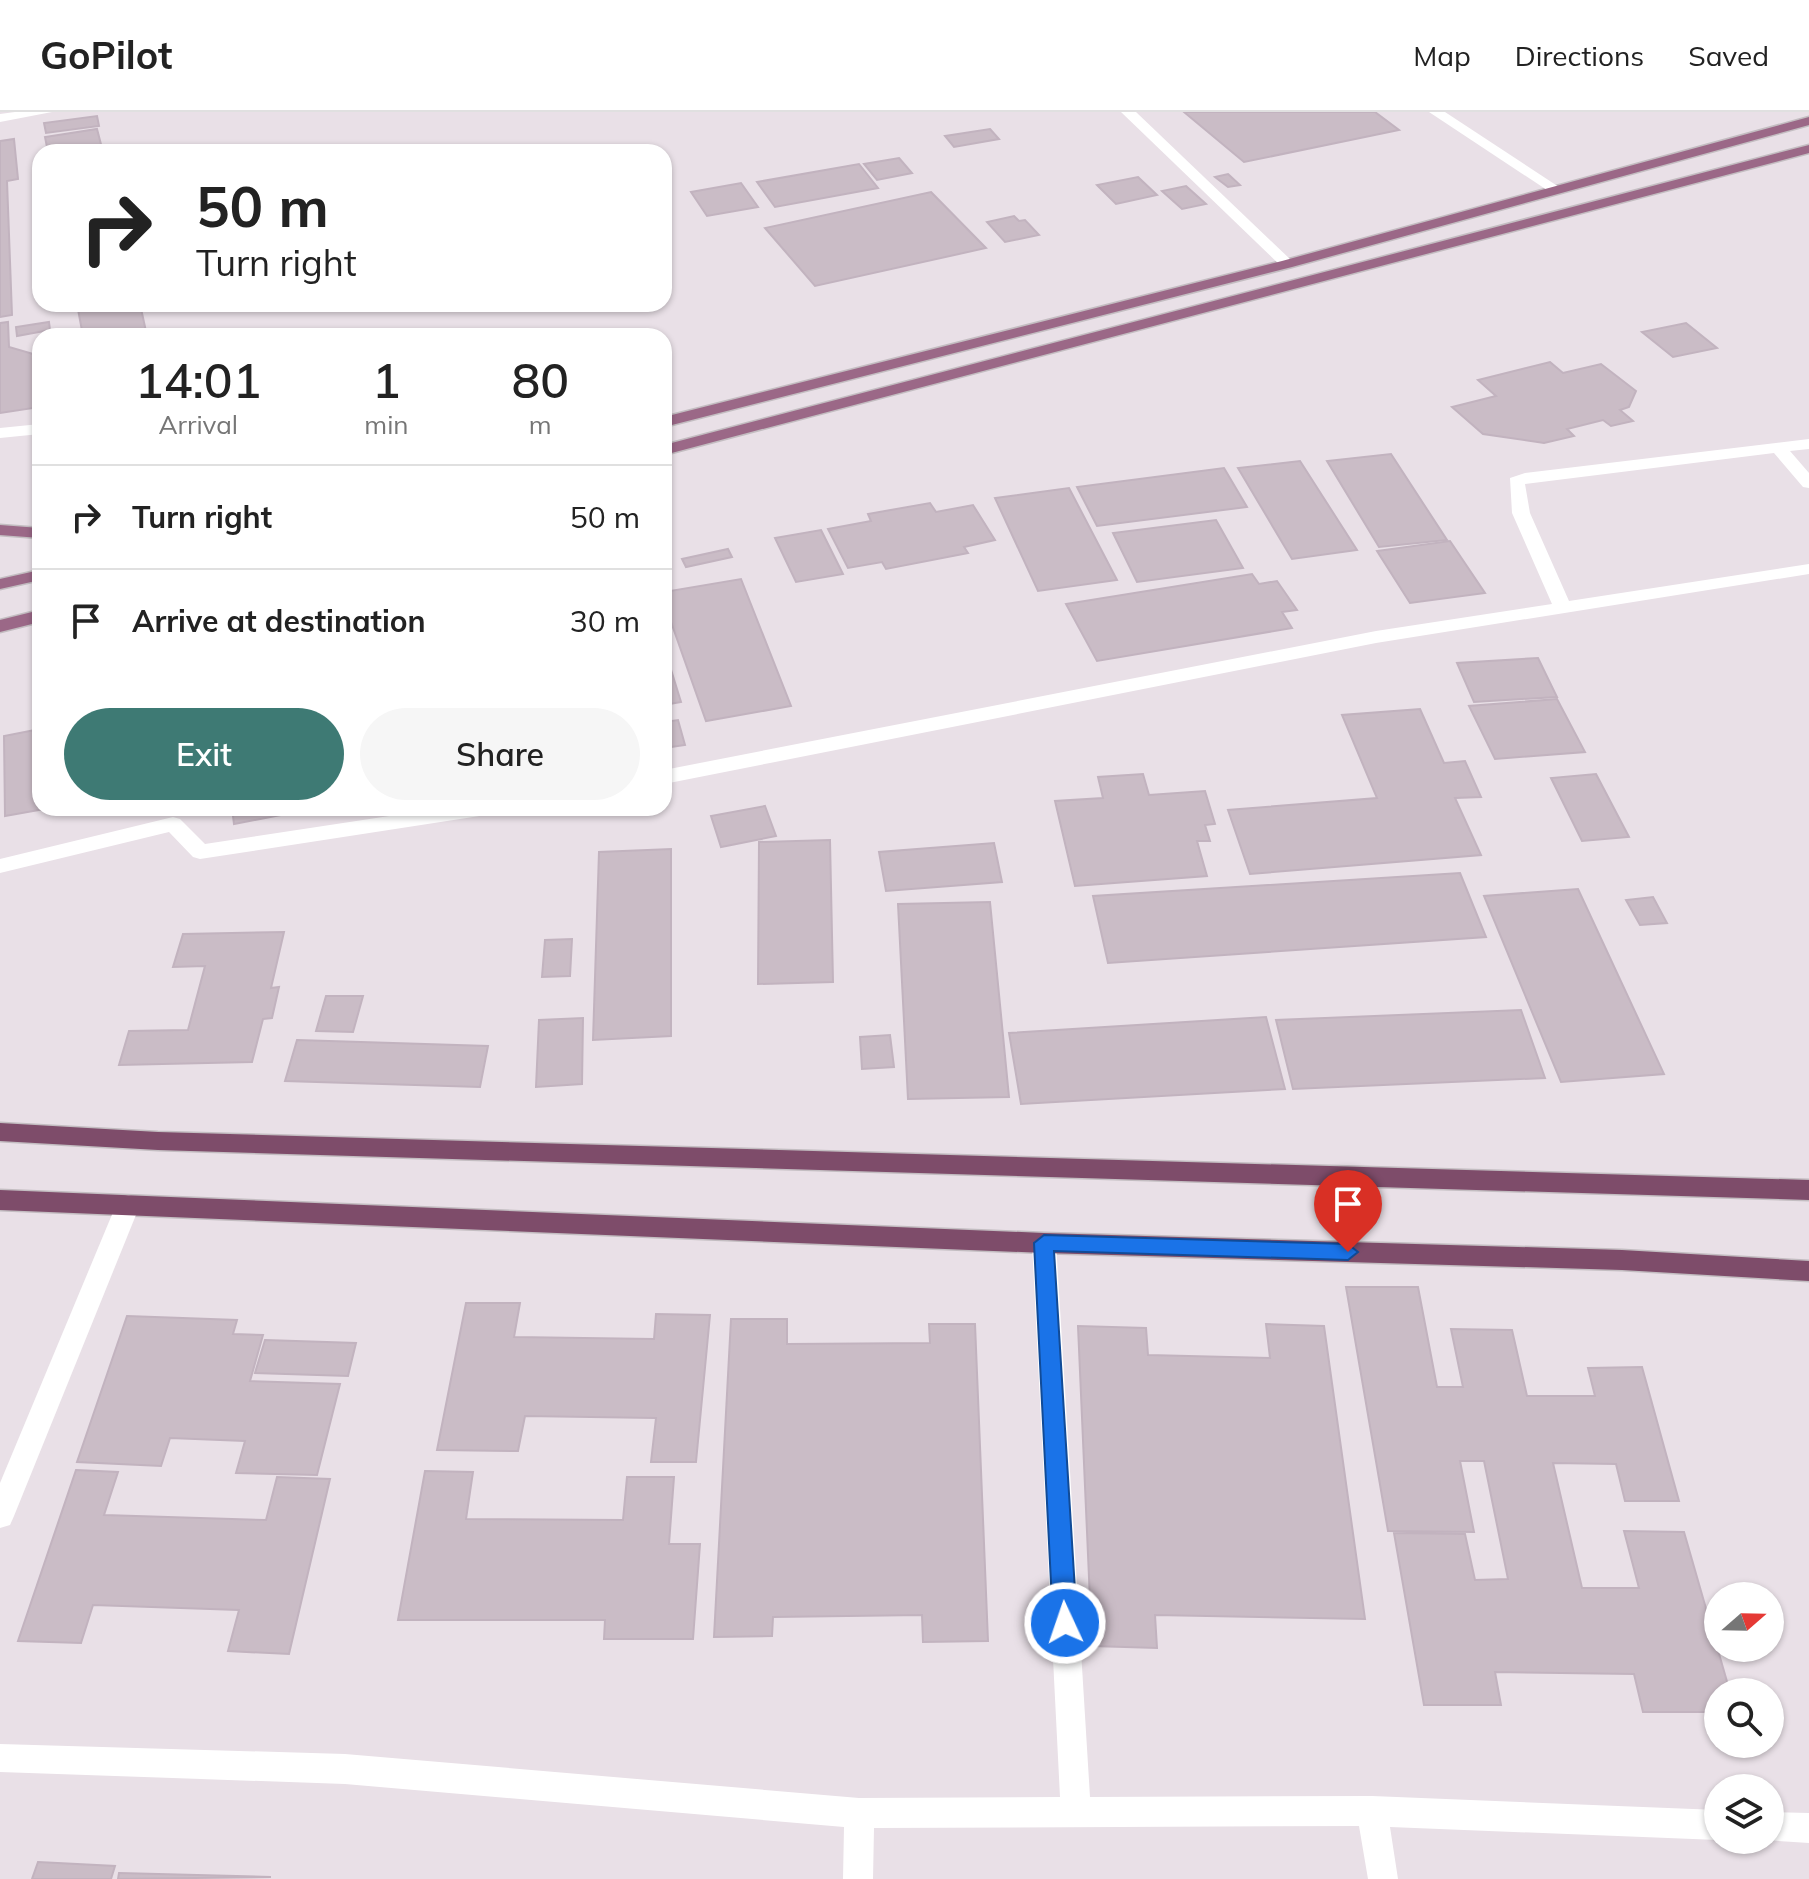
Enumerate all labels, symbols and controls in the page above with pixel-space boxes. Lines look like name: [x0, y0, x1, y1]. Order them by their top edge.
text: GoPilot: [40, 31, 172, 79]
text: Map: [1413, 38, 1471, 73]
text: Directions: [1515, 38, 1644, 73]
text: Saved: [1688, 38, 1769, 73]
text: 50 m: [196, 171, 329, 241]
icon: right: [64, 176, 168, 280]
text: Turn right: [196, 240, 357, 285]
text: 14:01: [135, 350, 261, 410]
text: 1: [372, 350, 401, 410]
text: 80: [511, 350, 569, 410]
text: Arrival: [158, 408, 238, 441]
text: min: [364, 408, 409, 441]
text: m: [529, 408, 552, 441]
icon: right: [64, 495, 108, 539]
text: Turn right: [132, 498, 272, 536]
text: 50 m: [570, 498, 640, 536]
icon: arrive: [64, 599, 108, 643]
text: Arrive at destination: [132, 602, 426, 640]
text: 30 m: [570, 602, 640, 640]
button: Exit: [64, 708, 344, 800]
button: Share: [360, 708, 640, 800]
pin: [1314, 1170, 1382, 1252]
icon: arrive: [1326, 1182, 1370, 1226]
position arrow: [1023, 1581, 1107, 1665]
north arrow: [1704, 1582, 1784, 1662]
map controls: [1704, 1582, 1784, 1854]
button: search: [1704, 1678, 1784, 1758]
button: layers: [1704, 1774, 1784, 1854]

